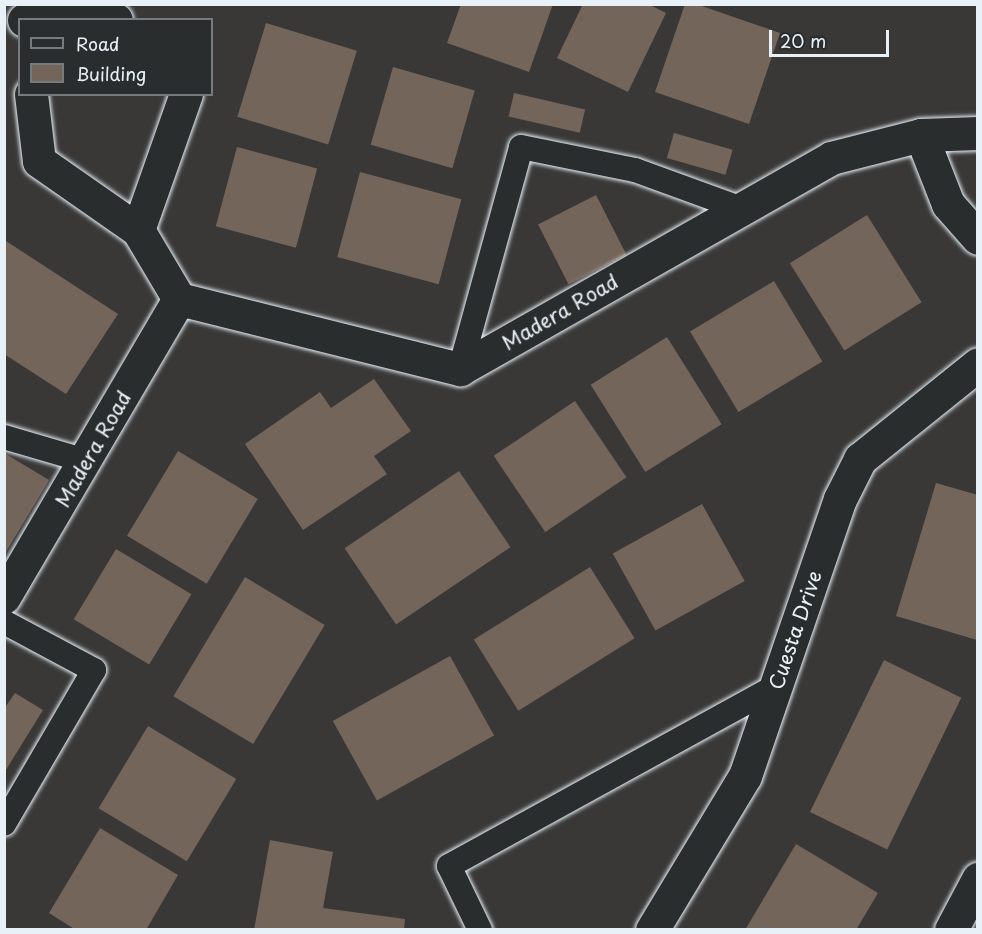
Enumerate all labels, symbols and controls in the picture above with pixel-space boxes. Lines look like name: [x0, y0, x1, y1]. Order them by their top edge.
legend: [18, 18, 213, 96]
scale bar: [772, 18, 892, 56]
text: 20 m: [780, 27, 826, 54]
text: Road: [76, 30, 120, 57]
text: Building: [76, 60, 146, 87]
street label: Madera Road: [498, 269, 622, 355]
street label: Madera Road: [50, 387, 136, 511]
street label: Cuesta Drive: [763, 567, 827, 693]

